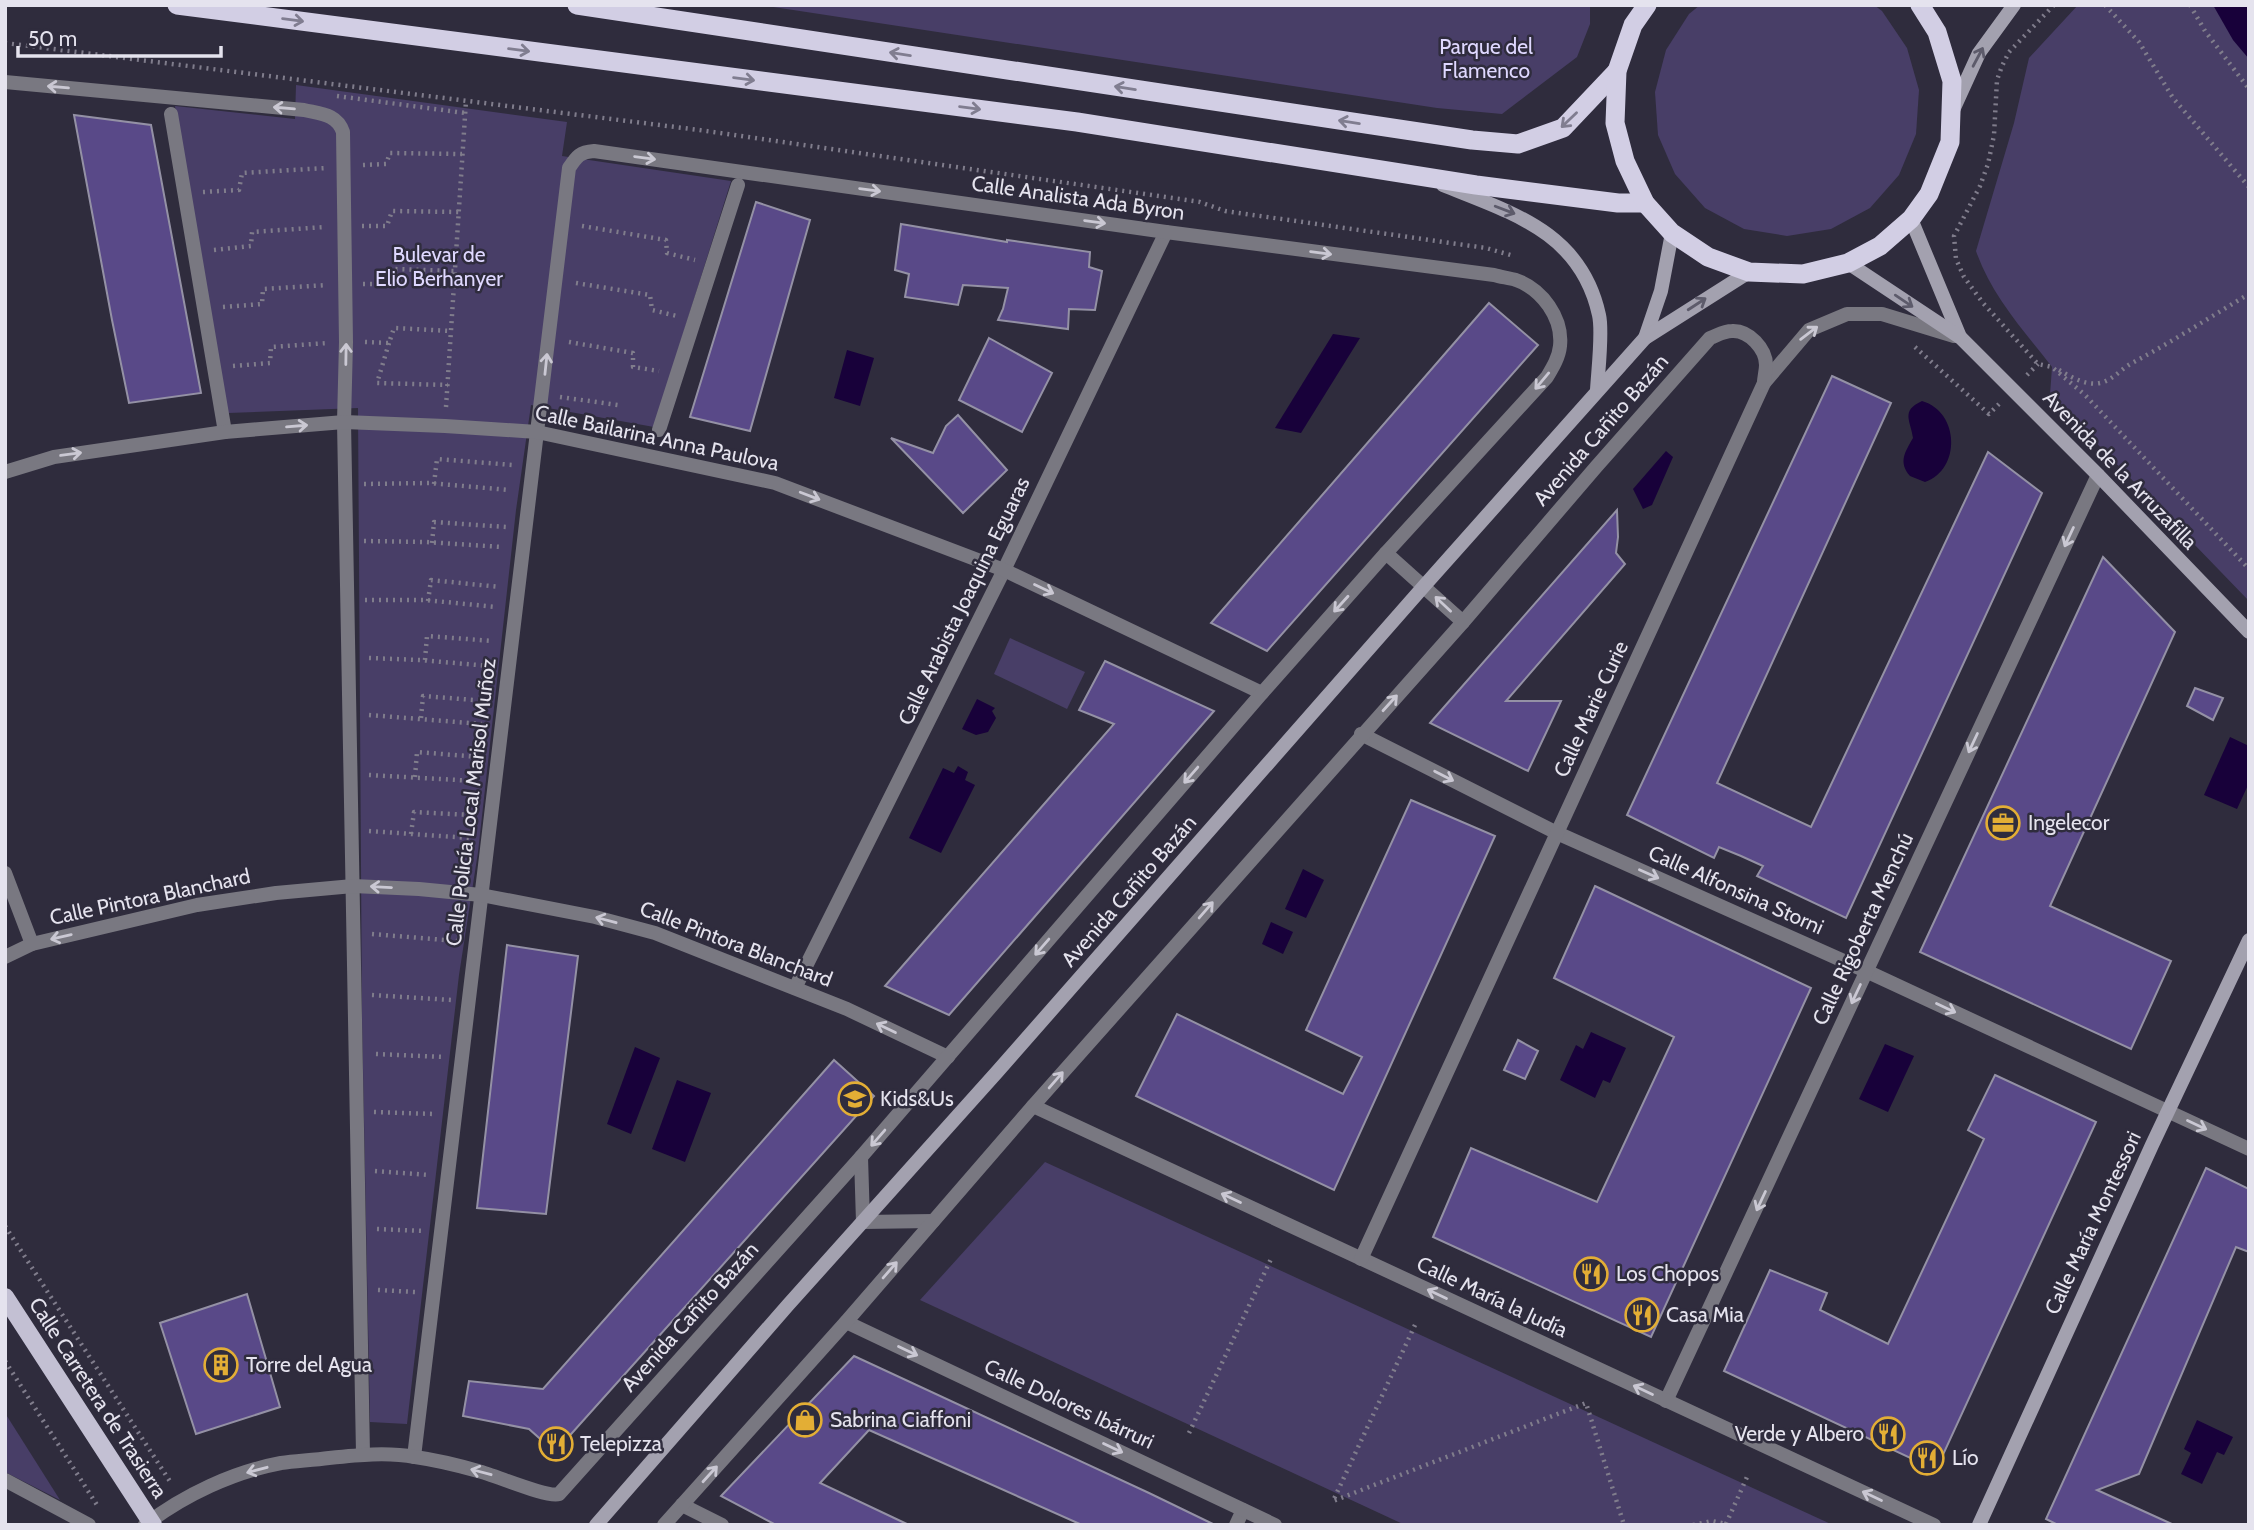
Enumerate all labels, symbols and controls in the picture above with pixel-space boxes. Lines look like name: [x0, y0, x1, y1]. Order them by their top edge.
scale bar: [18, 14, 220, 58]
one-way arrow: [281, 14, 304, 27]
text: 50 m: [28, 26, 77, 51]
park label: Parque del Flamenco: [1439, 34, 1533, 83]
one-way arrow: [507, 43, 530, 56]
one-way arrow: [889, 47, 911, 60]
one-way arrow: [1971, 48, 1985, 68]
one-way arrow: [732, 73, 755, 86]
one-way arrow: [47, 80, 70, 93]
one-way arrow: [1114, 81, 1136, 94]
one-way arrow: [274, 101, 296, 114]
one-way arrow: [958, 102, 981, 115]
one-way arrow: [1561, 112, 1578, 129]
one-way arrow: [1339, 115, 1361, 128]
one-way arrow: [633, 152, 656, 165]
street label: Calle Analista Ada Byron: [970, 170, 1186, 225]
one-way arrow: [858, 183, 881, 196]
one-way arrow: [1494, 204, 1515, 217]
one-way arrow: [1083, 215, 1106, 228]
park label: Bulevar de Elio Berhanyer: [375, 242, 503, 291]
one-way arrow: [1309, 246, 1332, 259]
one-way arrow: [1894, 294, 1913, 308]
one-way arrow: [1687, 297, 1706, 311]
one-way arrow: [1800, 326, 1819, 341]
one-way arrow: [339, 343, 352, 366]
street label: Avenida Cañito Bazán: [1528, 349, 1673, 511]
one-way arrow: [539, 353, 552, 376]
one-way arrow: [1535, 372, 1551, 390]
street label: Avenida de la Arruzafilla: [2038, 385, 2203, 554]
street label: Calle Bailarina Anna Paulova: [533, 399, 781, 476]
one-way arrow: [285, 419, 307, 432]
one-way arrow: [59, 447, 82, 460]
street label: Calle Arabista Joaquina Eguaras: [892, 472, 1035, 729]
one-way arrow: [798, 491, 820, 503]
one-way arrow: [2062, 526, 2075, 547]
one-way arrow: [1033, 583, 1054, 596]
one-way arrow: [1333, 595, 1349, 613]
one-way arrow: [1435, 595, 1452, 612]
street label: Calle Marie Curie: [1548, 637, 1633, 781]
street label: Calle Policía Local Marisol Muñoz: [440, 657, 501, 947]
one-way arrow: [1382, 694, 1398, 712]
one-way arrow: [1966, 732, 1979, 753]
one-way arrow: [1183, 766, 1199, 784]
one-way arrow: [1433, 769, 1454, 783]
office icon: Ingelecor: [1984, 804, 2022, 842]
street label: Avenida Cañito Bazán: [1056, 810, 1201, 972]
place label: Ingelecor: [2028, 810, 2110, 835]
street label: Calle Rigoberta Menchú: [1807, 829, 1918, 1029]
street label: Calle Alfonsina Storni: [1645, 840, 1828, 939]
street label: Calle Pintora Blanchard: [47, 863, 252, 930]
one-way arrow: [1638, 868, 1660, 881]
one-way arrow: [370, 880, 393, 893]
street label: Calle Pintora Blanchard: [636, 895, 836, 992]
one-way arrow: [1198, 902, 1215, 919]
one-way arrow: [595, 913, 618, 926]
one-way arrow: [50, 931, 73, 944]
one-way arrow: [1034, 938, 1050, 956]
one-way arrow: [1849, 983, 1862, 1004]
one-way arrow: [1935, 1002, 1956, 1016]
one-way arrow: [876, 1021, 897, 1035]
one-way arrow: [1048, 1072, 1064, 1090]
school or university icon: Kids&Us: [836, 1080, 874, 1118]
place label: Kids&Us: [880, 1086, 954, 1111]
one-way arrow: [2185, 1119, 2207, 1132]
street label: Calle María Montessori: [2039, 1127, 2146, 1318]
one-way arrow: [870, 1129, 886, 1147]
one-way arrow: [1754, 1190, 1767, 1211]
one-way arrow: [1221, 1191, 1242, 1205]
street label: Avenida Cañito Bazán: [616, 1237, 763, 1397]
street label: Calle María la Judía: [1413, 1251, 1571, 1342]
restaurant icon: Los Chopos: [1572, 1255, 1610, 1293]
place label: Los Chopos: [1616, 1261, 1719, 1286]
one-way arrow: [882, 1262, 898, 1280]
one-way arrow: [1427, 1287, 1448, 1301]
street label: Calle Carretera de Trasierra: [24, 1293, 173, 1503]
restaurant icon: Casa Mia: [1623, 1296, 1661, 1334]
place label: Casa Mia: [1666, 1302, 1744, 1327]
one-way arrow: [897, 1345, 918, 1358]
building icon: Torre del Agua: [202, 1346, 240, 1384]
place label: Torre del Agua: [246, 1352, 372, 1377]
street label: Calle Dolores Ibárruri: [980, 1353, 1158, 1454]
one-way arrow: [1633, 1383, 1654, 1396]
shop icon: Sabrina Ciaffoni: [786, 1401, 824, 1439]
place label: Sabrina Ciaffoni: [830, 1407, 971, 1432]
restaurant icon: Verde y Albero: [1869, 1415, 1907, 1453]
place label: Verde y Albero: [1735, 1421, 1864, 1446]
restaurant icon: Telepizza: [537, 1425, 575, 1463]
place label: Telepizza: [580, 1431, 662, 1456]
restaurant icon: Lío: [1908, 1439, 1946, 1477]
one-way arrow: [1102, 1442, 1123, 1455]
place label: Lío: [1952, 1445, 1979, 1470]
one-way arrow: [246, 1464, 269, 1477]
one-way arrow: [470, 1465, 493, 1478]
one-way arrow: [702, 1465, 718, 1483]
one-way arrow: [1862, 1489, 1883, 1502]

